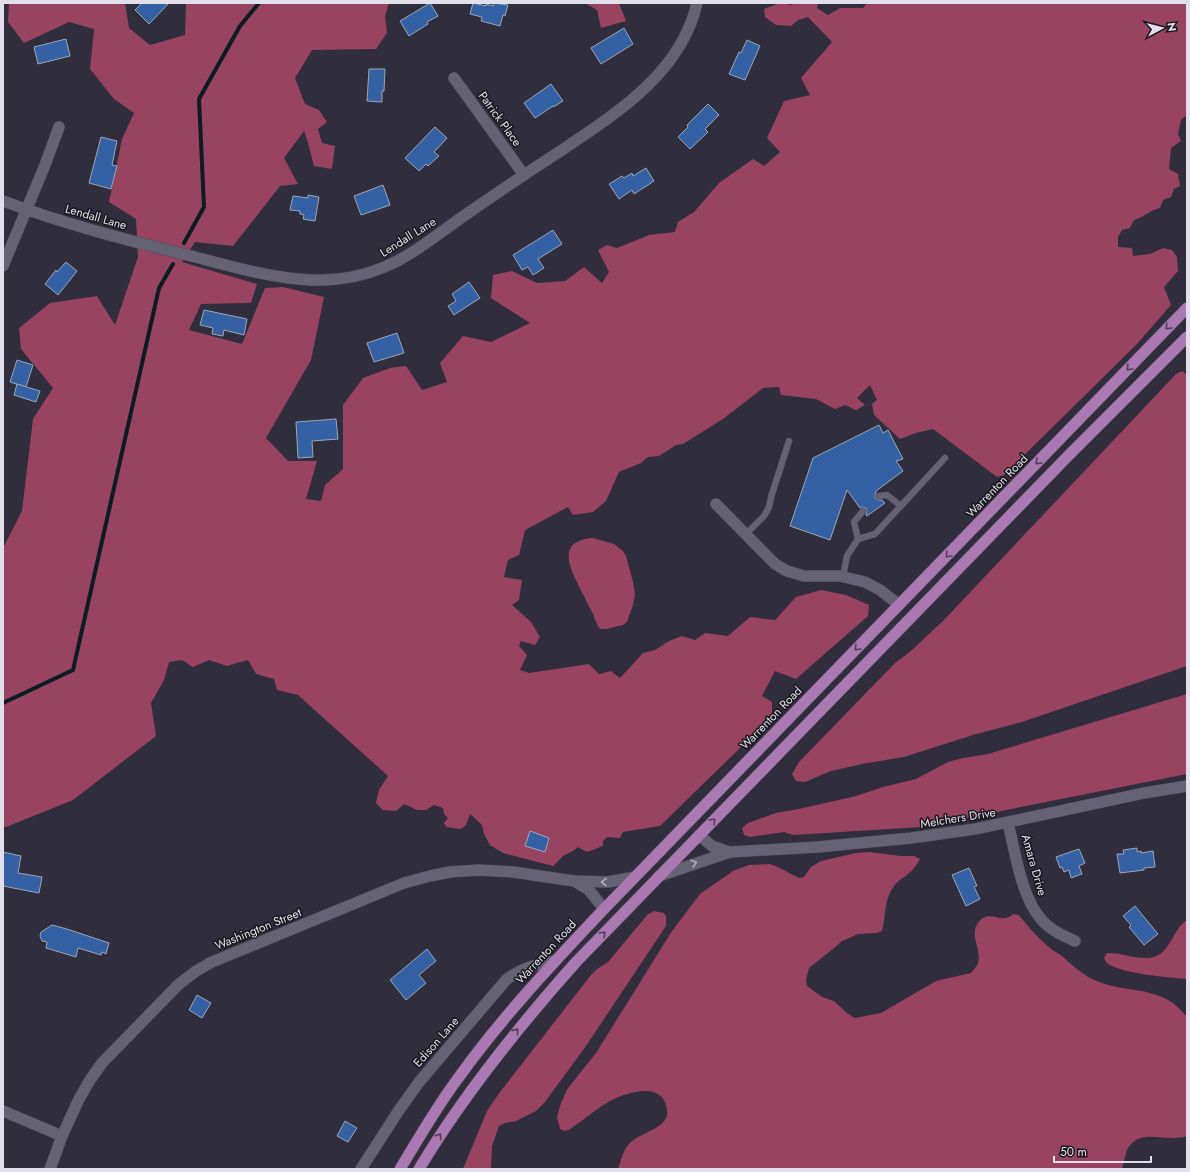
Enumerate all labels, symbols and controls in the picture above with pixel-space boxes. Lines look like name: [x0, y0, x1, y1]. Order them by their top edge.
north arrow: [1142, 8, 1182, 48]
text: N: [1163, 21, 1180, 32]
street label: Patrick Place: [474, 88, 526, 150]
street label: Lendall Lane: [63, 200, 129, 234]
street label: Lendall Lane: [376, 213, 440, 261]
one-way arrow: [1165, 322, 1173, 330]
one-way arrow: [1126, 363, 1134, 371]
street label: Warrenton Road: [962, 450, 1032, 522]
one-way arrow: [1036, 457, 1043, 465]
one-way arrow: [945, 550, 953, 558]
one-way arrow: [854, 643, 862, 651]
street label: Warrenton Road: [736, 682, 806, 754]
street label: Melchers Drive: [919, 803, 997, 833]
one-way arrow: [708, 818, 716, 826]
street label: Amara Drive: [1017, 832, 1051, 898]
one-way arrow: [691, 859, 698, 868]
one-way arrow: [601, 878, 607, 886]
street label: Washington Street: [212, 903, 304, 955]
street label: Warrenton Road: [511, 916, 581, 988]
one-way arrow: [598, 931, 606, 939]
street label: Edison Lane: [409, 1013, 463, 1071]
one-way arrow: [512, 1029, 519, 1036]
one-way arrow: [434, 1133, 442, 1140]
scale bar: [1054, 1138, 1151, 1164]
text: 50 m: [1060, 1143, 1087, 1161]

